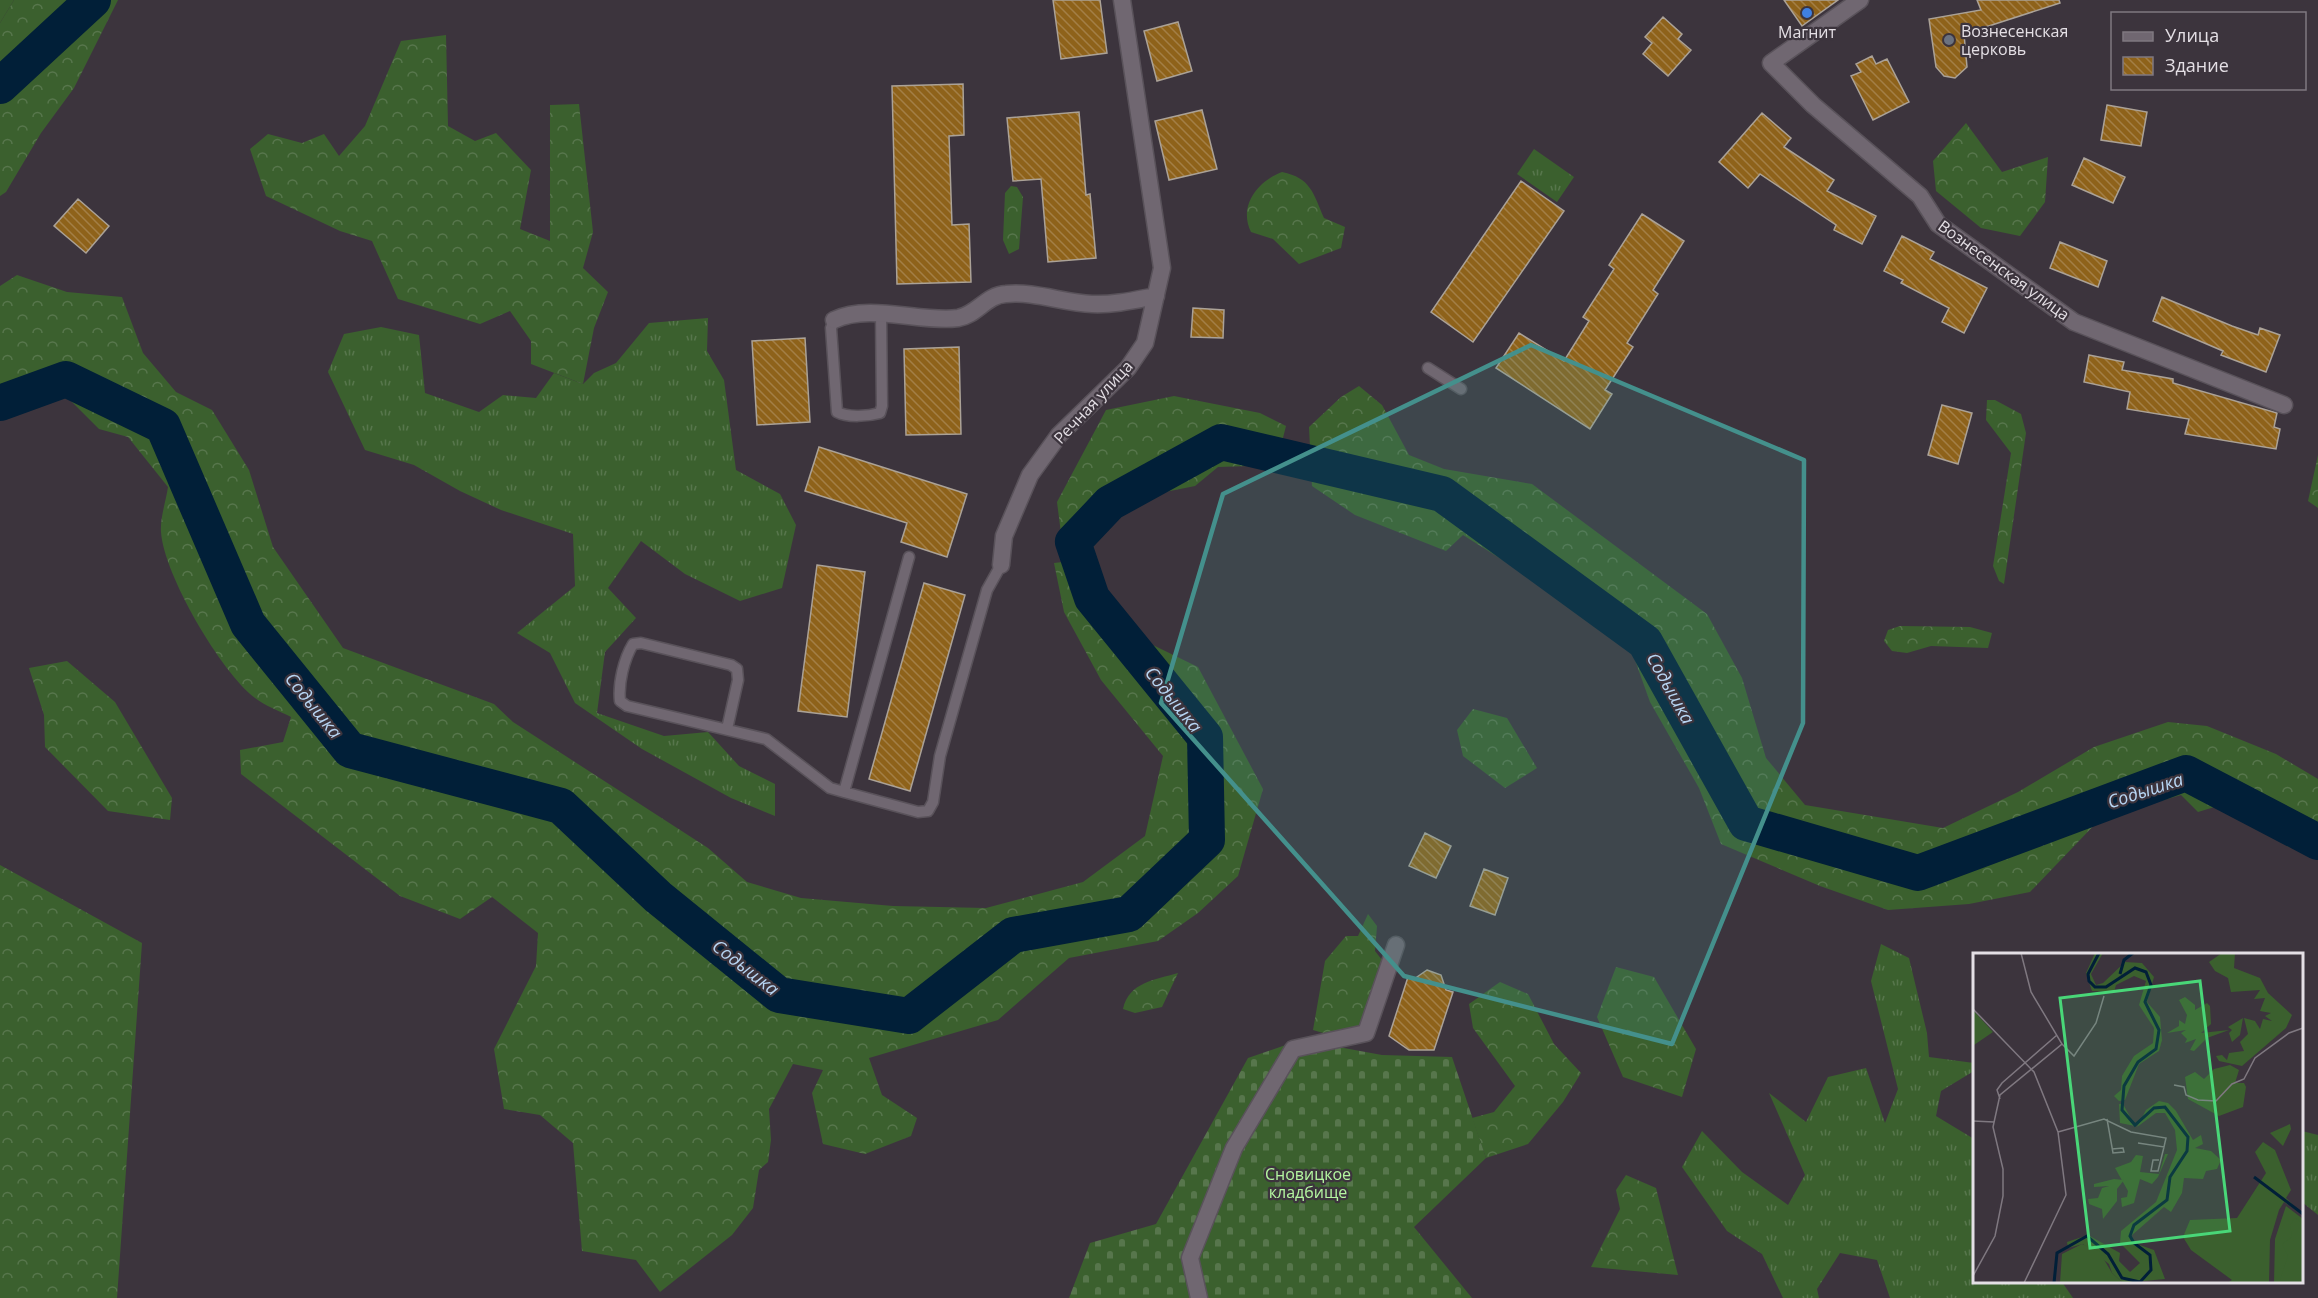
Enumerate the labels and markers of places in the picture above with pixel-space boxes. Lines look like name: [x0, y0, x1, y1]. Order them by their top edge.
marker: Магнит: [1800, 6, 1814, 20]
place label: Вознесенская церковь: [1961, 20, 2068, 60]
place label: Магнит: [1778, 21, 1836, 43]
marker: Вознесенская церковь: [1942, 33, 1956, 47]

